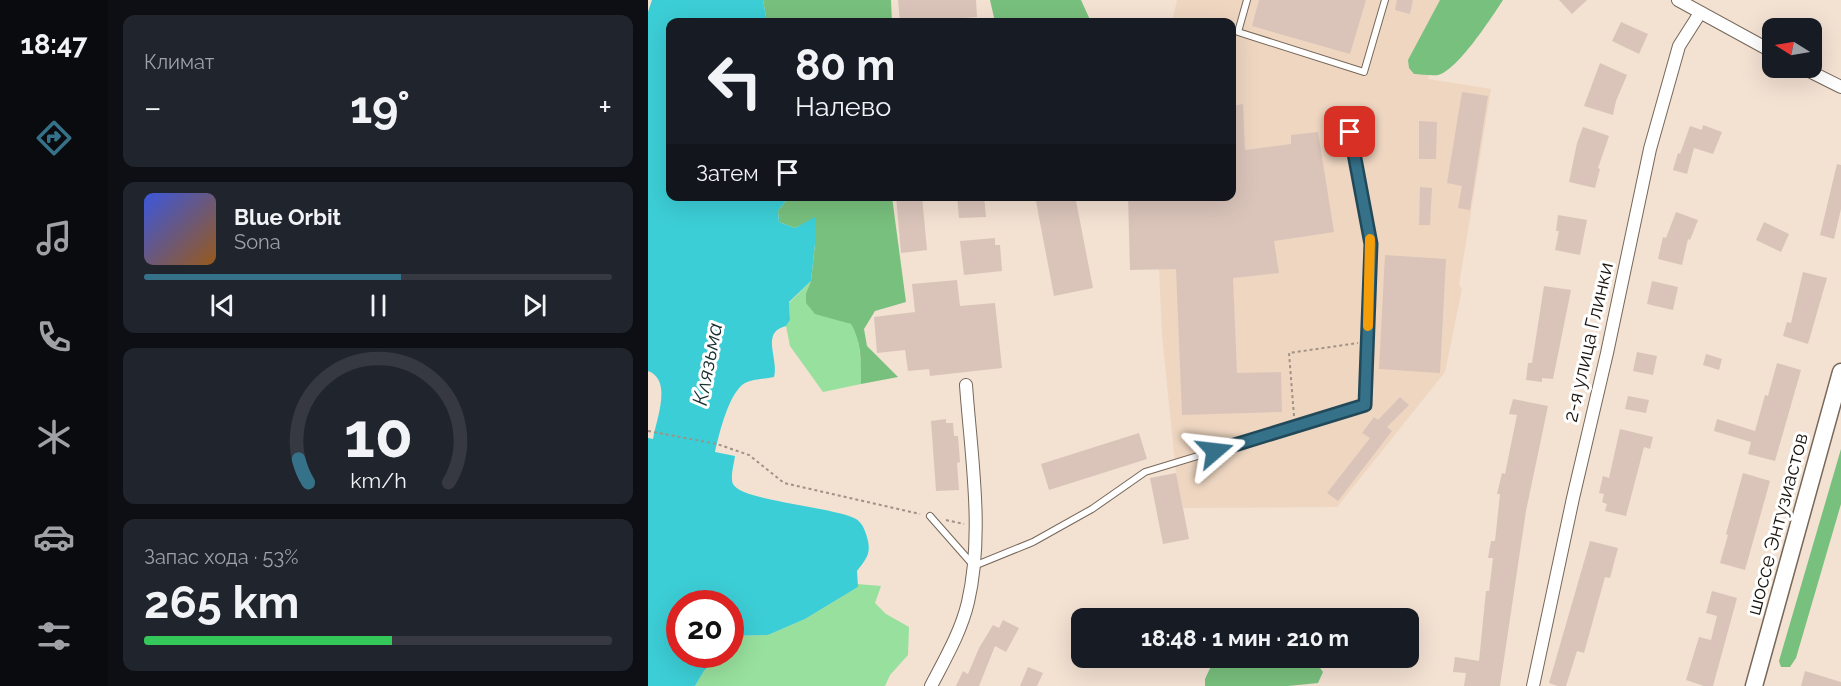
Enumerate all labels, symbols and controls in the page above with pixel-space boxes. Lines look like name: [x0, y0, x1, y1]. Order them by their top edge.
north arrow: [1762, 18, 1822, 78]
map controls: [1762, 18, 1822, 78]
text: 18:47: [21, 29, 87, 60]
text: 80 m: [795, 41, 895, 90]
icon: left: [696, 42, 774, 120]
text: Климат: [144, 50, 214, 74]
text: 19°: [350, 81, 410, 134]
text: −: [144, 88, 162, 127]
text: +: [598, 88, 612, 127]
text: Налево: [795, 91, 891, 122]
pin: [1324, 106, 1375, 157]
icon: arrive: [1333, 115, 1366, 148]
icon: directions: [33, 117, 75, 159]
icon: arrive: [771, 156, 804, 189]
text: Затем: [696, 160, 759, 186]
text: Blue Orbit: [234, 204, 341, 230]
icon: music: [33, 217, 75, 259]
text: Sona: [234, 230, 281, 254]
street label: 2-я улица Глинки: [1558, 260, 1618, 424]
icon: previous: [206, 289, 239, 322]
icon: pause: [362, 289, 395, 322]
icon: next: [518, 289, 551, 322]
icon: phone: [33, 316, 75, 358]
water label: Клязьма: [687, 321, 727, 407]
text: 10: [343, 399, 413, 473]
icon: climate: [33, 416, 75, 458]
position arrow: [1183, 419, 1247, 483]
street label: шоссе Энтузиастов: [1741, 430, 1813, 618]
text: km/h: [350, 469, 406, 494]
icon: car: [33, 516, 75, 558]
text: Запас хода · 53%: [144, 545, 298, 569]
text: 265 km: [144, 576, 299, 629]
speed limit sign: 20: [666, 590, 744, 668]
icon: filters: [33, 615, 75, 657]
text: 18:48 · 1 мин · 210 m: [1141, 625, 1349, 651]

